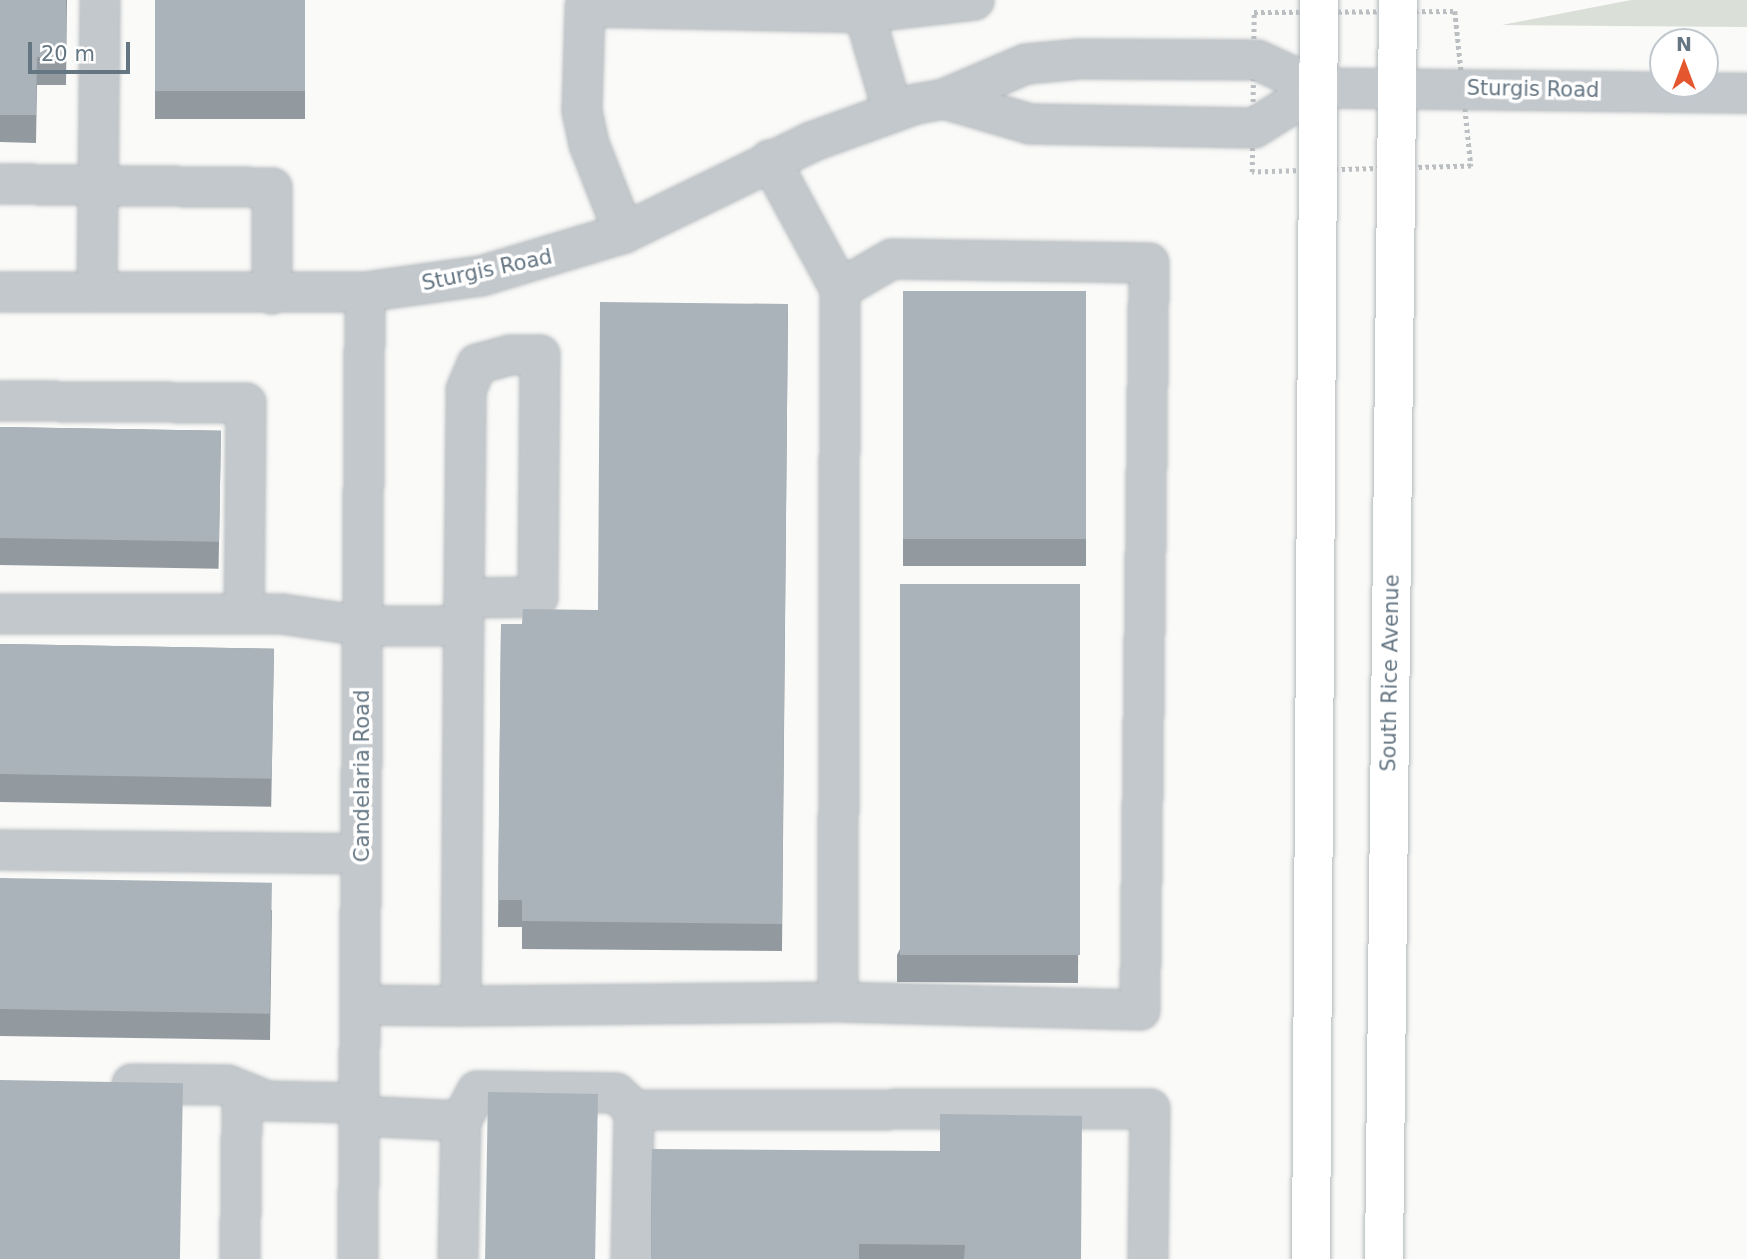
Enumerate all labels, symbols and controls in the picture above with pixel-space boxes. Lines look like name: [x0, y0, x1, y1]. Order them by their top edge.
scale bar: [32, 28, 133, 72]
north arrow: [1649, 28, 1719, 98]
text: N: [1676, 33, 1692, 55]
text: 20 m: [41, 42, 95, 66]
street label: Sturgis Road: [1466, 75, 1600, 103]
street label: Sturgis Road: [420, 244, 554, 296]
street label: South Rice Avenue: [1376, 574, 1404, 772]
street label: Candelaria Road: [349, 690, 375, 862]

